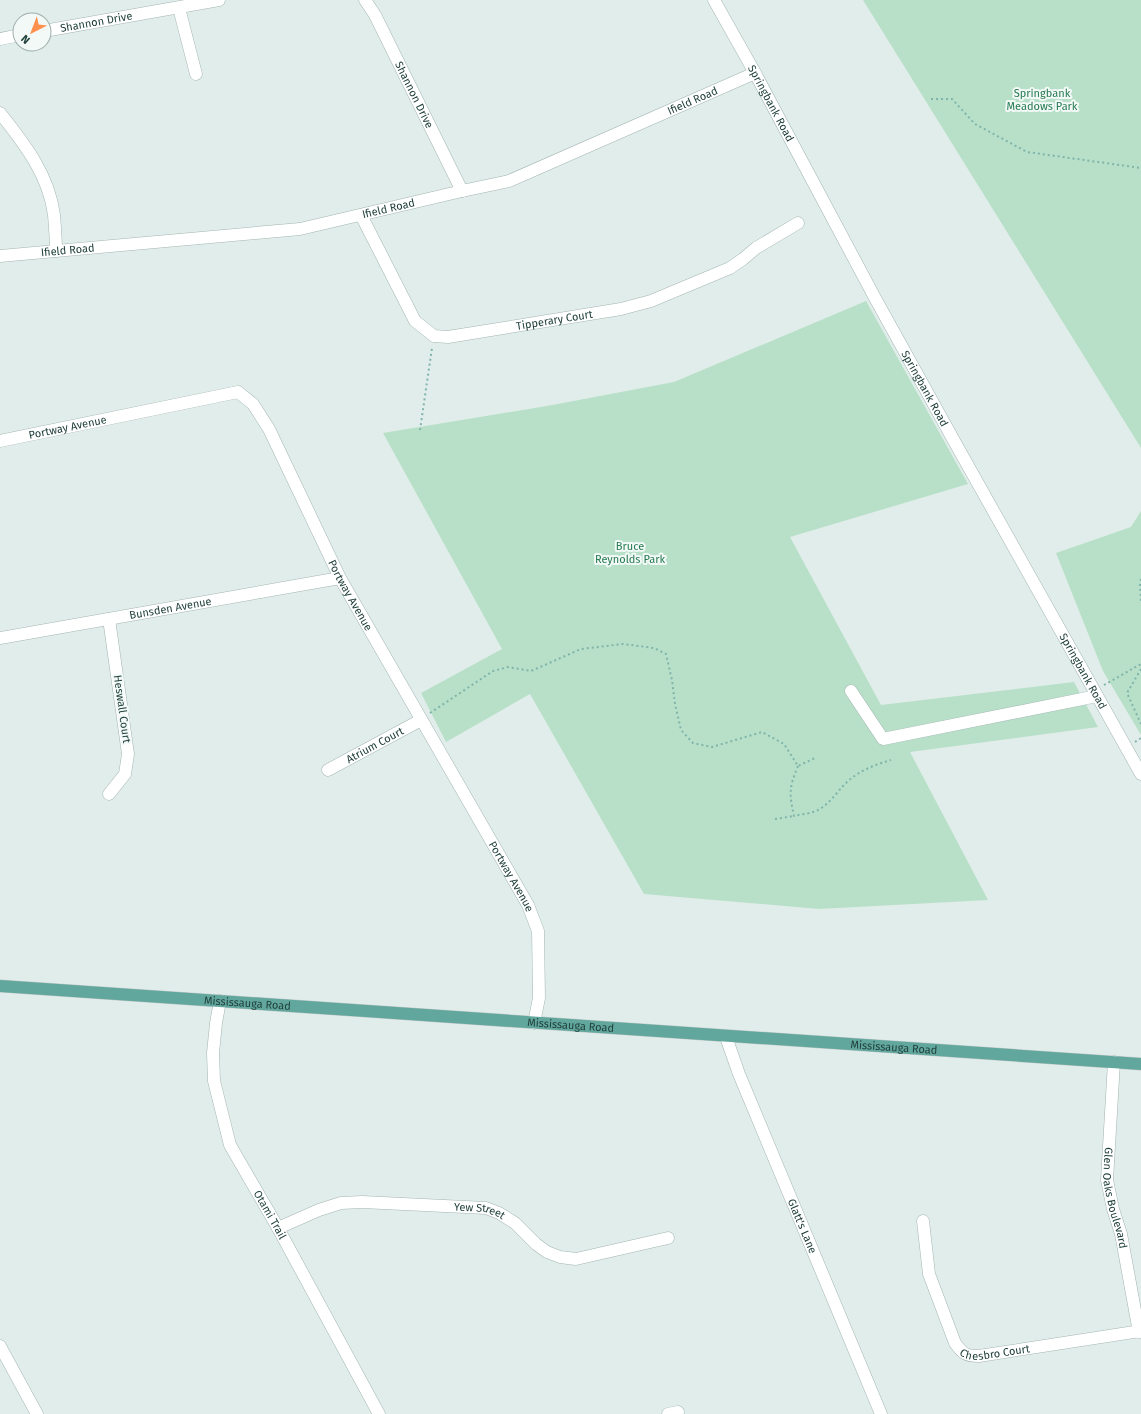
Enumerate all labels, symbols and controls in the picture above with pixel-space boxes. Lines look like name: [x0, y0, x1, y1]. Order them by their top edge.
street label: Shannon Drive: [59, 9, 133, 35]
north arrow: [12, 12, 52, 52]
text: N: [19, 32, 33, 46]
street label: Shannon Drive: [392, 59, 436, 130]
street label: Springbank Road: [745, 63, 797, 144]
street label: Ifield Road: [665, 84, 720, 117]
park label: Springbank Meadows Park: [1006, 87, 1078, 113]
street label: Ifield Road: [361, 196, 416, 221]
street label: Ifield Road: [40, 241, 95, 259]
street label: Tipperary Court: [515, 307, 594, 332]
street label: Springbank Road: [899, 348, 951, 429]
street label: Portway Avenue: [27, 413, 108, 441]
park label: Bruce Reynolds Park: [595, 540, 665, 566]
street label: Portway Avenue: [326, 558, 375, 633]
street label: Bunsden Avenue: [128, 594, 212, 622]
street label: Springbank Road: [1057, 631, 1110, 711]
street label: Heswall Court: [111, 674, 133, 744]
street label: Atrium Court: [344, 724, 406, 766]
street label: Portway Avenue: [486, 839, 536, 913]
street label: Mississauga Road: [203, 993, 291, 1012]
street label: Mississauga Road: [527, 1016, 615, 1034]
street label: Mississauga Road: [850, 1038, 938, 1057]
street label: Glen Oaks Boulevard: [1100, 1147, 1130, 1249]
street label: Otami Trail: [251, 1188, 289, 1242]
street label: Glatt's Lane: [785, 1197, 820, 1255]
street label: Yew Street: [454, 1200, 508, 1222]
street label: Chesbro Court: [957, 1342, 1031, 1363]

